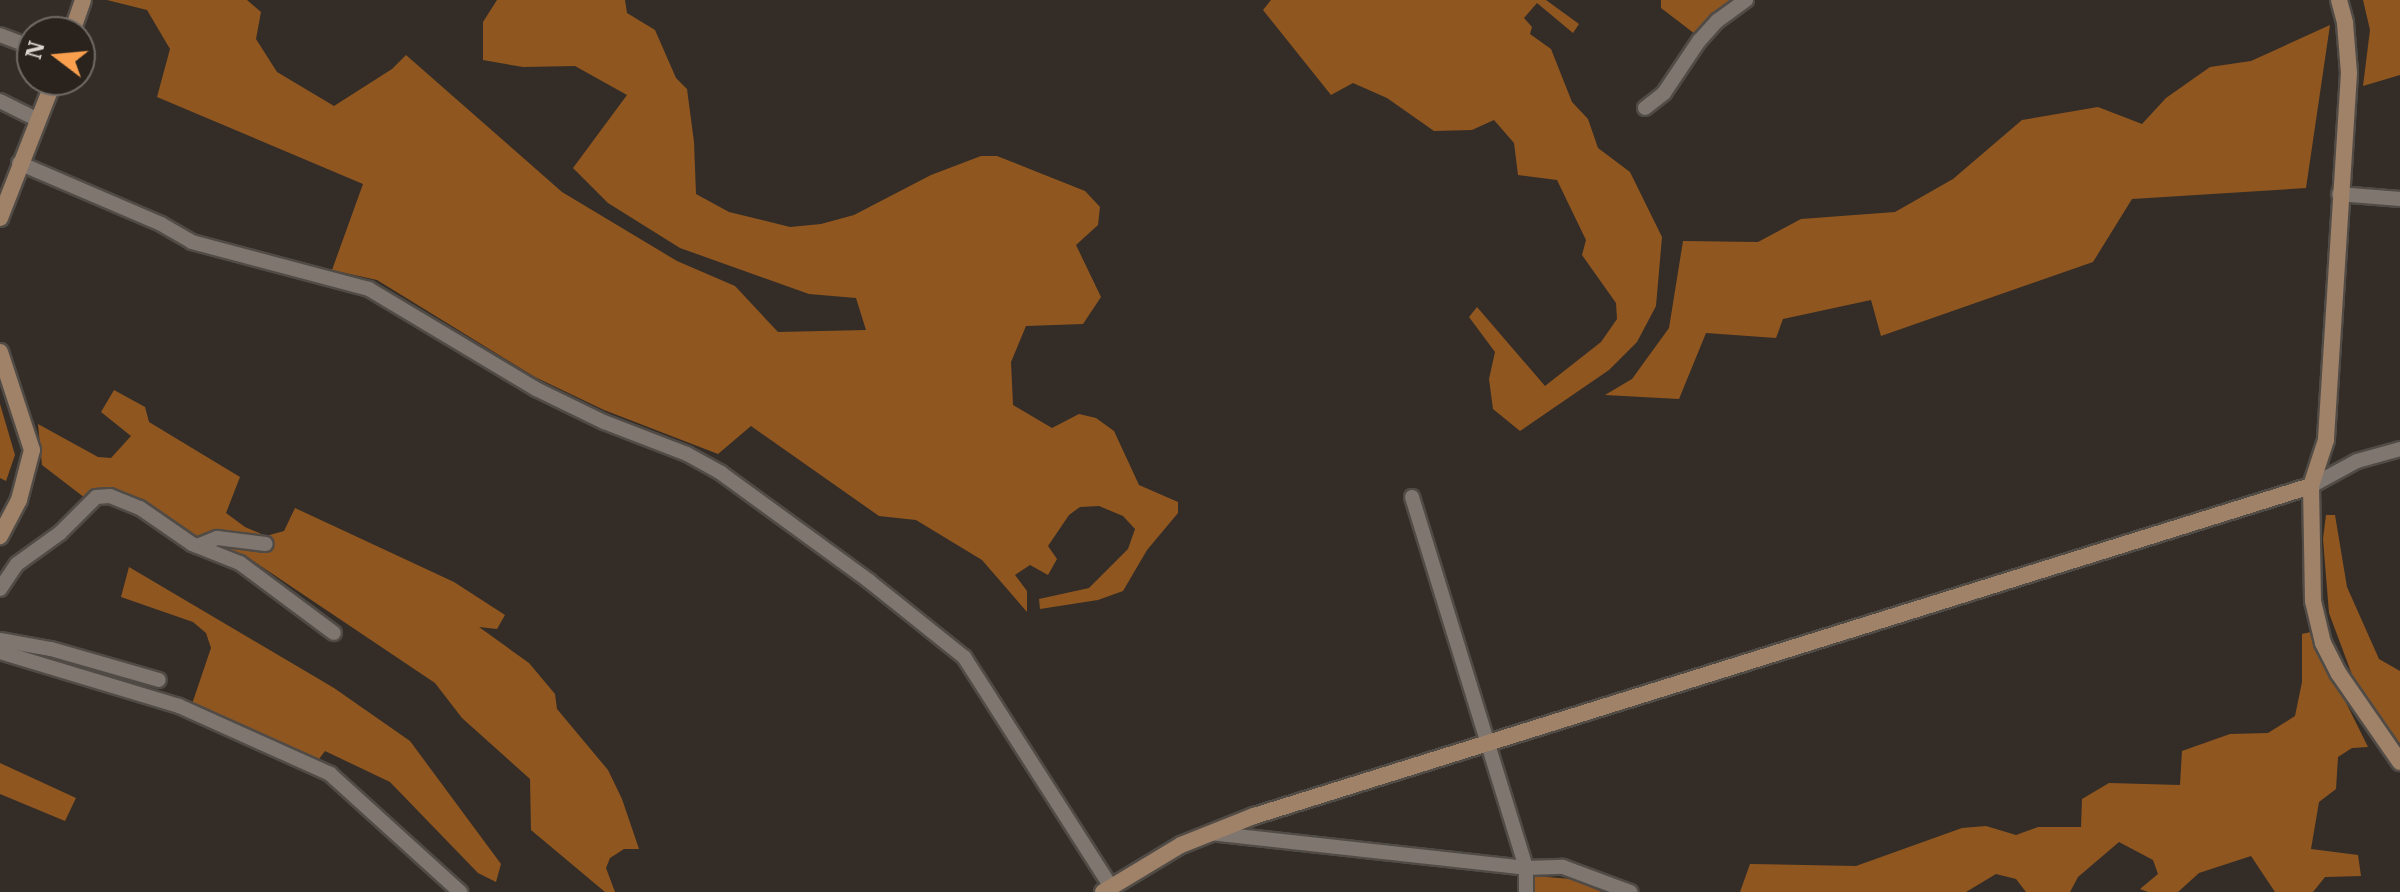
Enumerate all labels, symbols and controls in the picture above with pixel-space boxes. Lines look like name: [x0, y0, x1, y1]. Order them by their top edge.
north arrow: [16, 16, 96, 96]
text: N: [18, 37, 51, 62]

